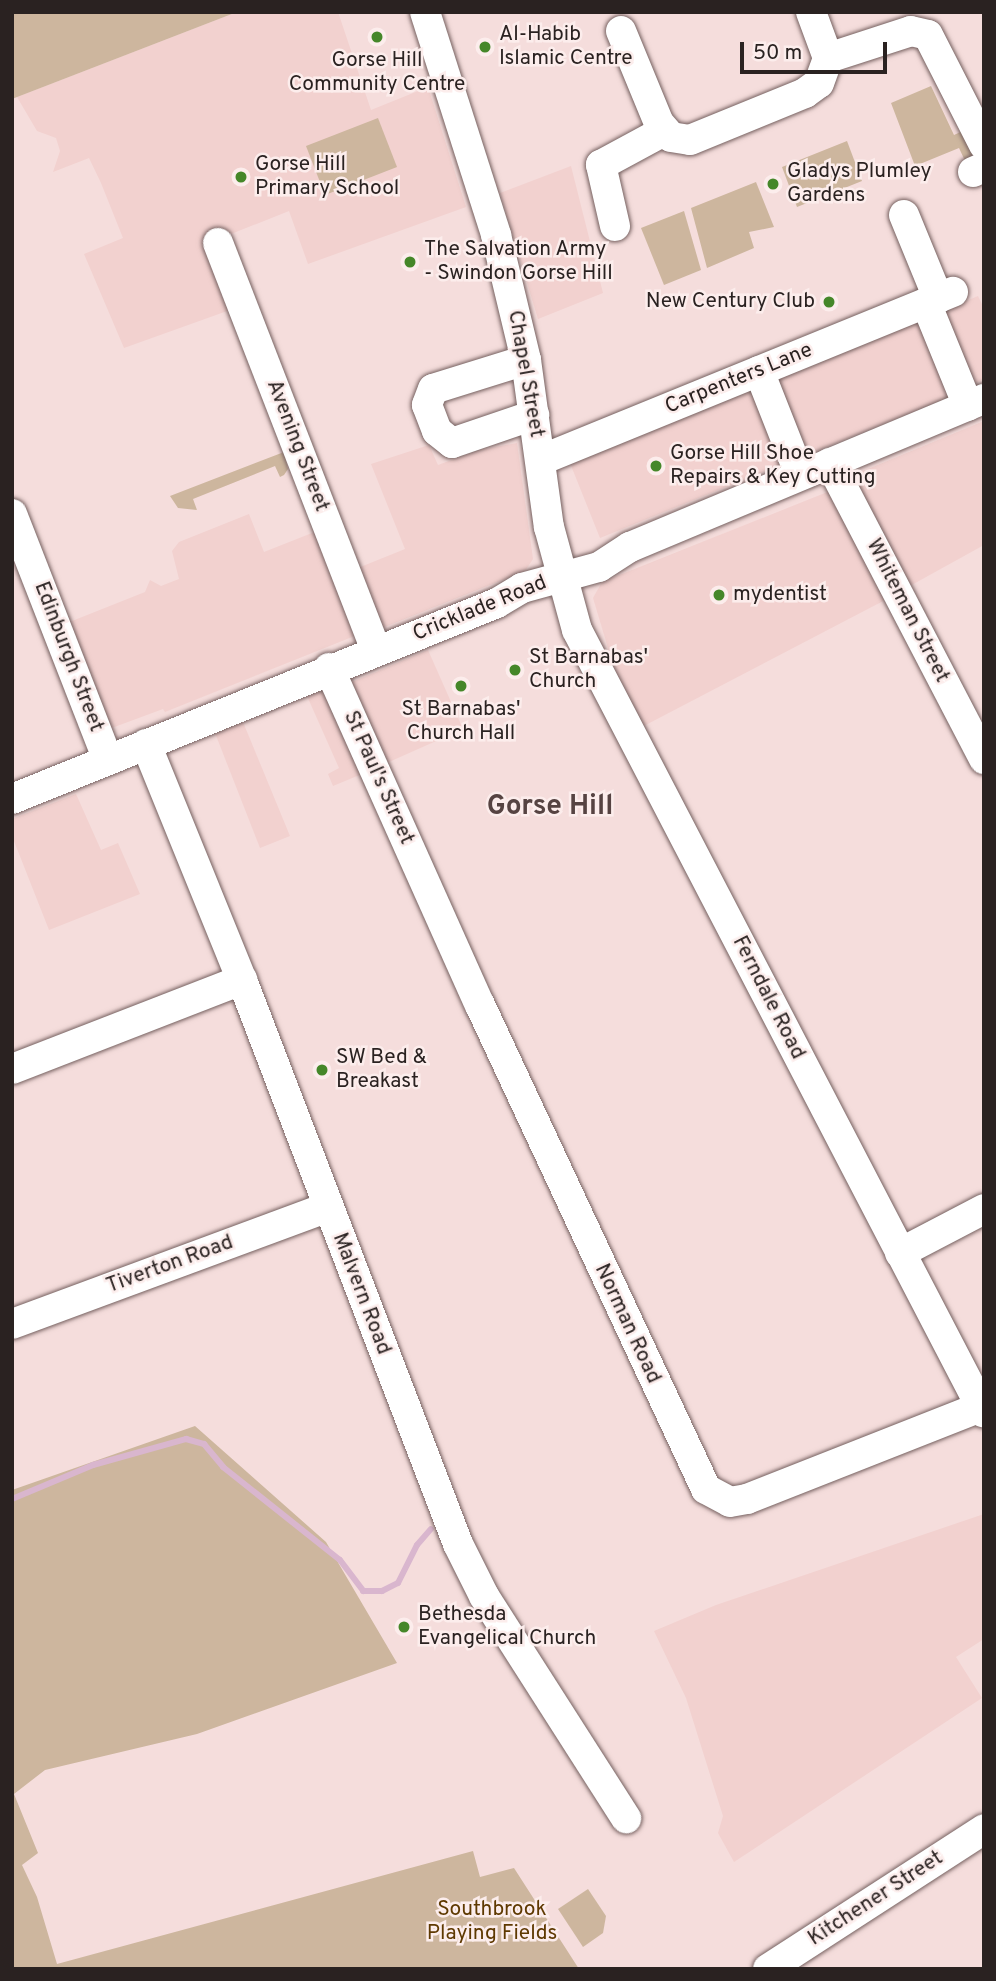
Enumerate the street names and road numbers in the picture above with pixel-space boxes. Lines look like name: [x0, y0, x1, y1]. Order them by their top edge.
street label: Chapel Street: [501, 308, 549, 440]
street label: Carpenters Lane: [662, 338, 816, 420]
street label: Avening Street: [260, 376, 334, 516]
street label: Whiteman Street: [860, 535, 954, 687]
street label: Cricklade Road: [409, 571, 551, 647]
street label: Edinburgh Street: [28, 578, 108, 736]
street label: St Paul's Street: [337, 707, 419, 849]
street label: Ferndale Road: [726, 932, 810, 1064]
street label: Tiverton Road: [103, 1230, 237, 1300]
street label: Malvern Road: [326, 1230, 396, 1358]
street label: Norman Road: [588, 1260, 666, 1388]
street label: Kitchener Street: [804, 1846, 948, 1952]

